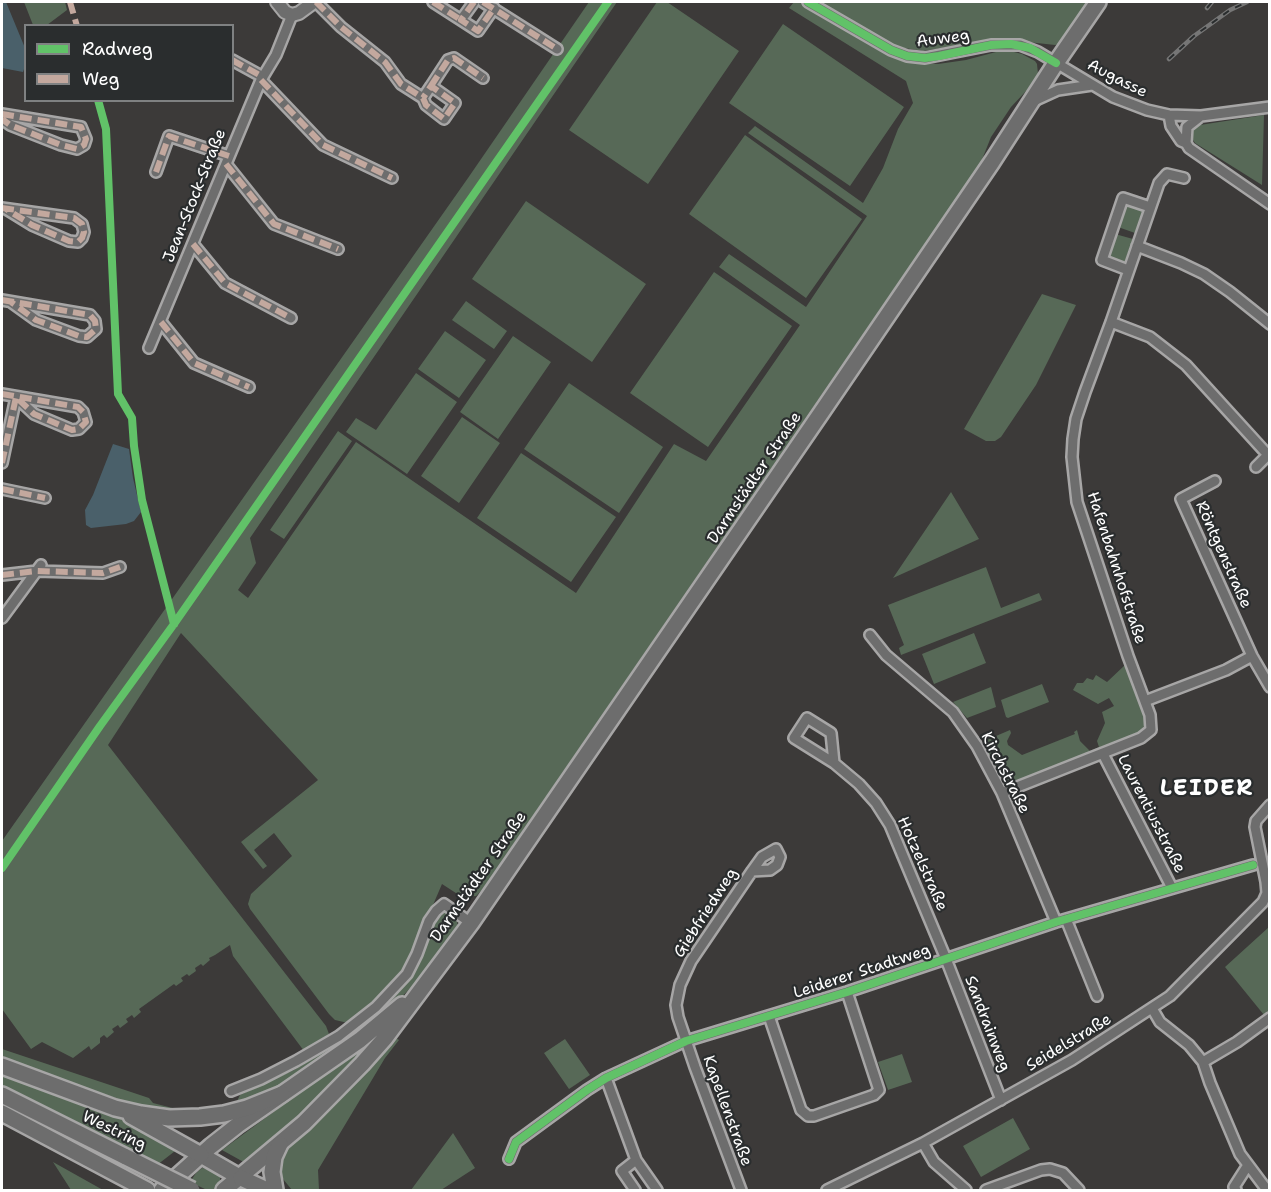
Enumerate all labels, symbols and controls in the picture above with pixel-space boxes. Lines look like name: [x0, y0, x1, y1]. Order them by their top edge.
legend: [24, 24, 234, 102]
street label: Auweg: [915, 26, 971, 52]
text: Radweg: [82, 37, 153, 61]
street label: Augasse: [1084, 56, 1150, 102]
text: Weg: [82, 67, 120, 91]
street label: Jean-Stock-Straße: [159, 126, 231, 266]
street label: Darmstädter Straße: [704, 409, 806, 547]
street label: Hafenbahnhofstraße: [1082, 489, 1150, 647]
street label: Röntgenstraße: [1191, 498, 1255, 612]
street label: Kirchstraße: [976, 729, 1034, 817]
street label: Laurentiusstraße: [1113, 751, 1189, 877]
district label: LEIDER: [1160, 776, 1254, 802]
street label: Darmstädter Straße: [427, 808, 531, 946]
street label: Hotzelstraße: [893, 814, 951, 914]
street label: Giebfriedweg: [670, 865, 742, 961]
street label: Leiderer Stadtweg: [791, 941, 933, 1003]
street label: Sandrainweg: [960, 973, 1014, 1075]
street label: Seidelstraße: [1023, 1010, 1115, 1076]
street label: Kapellenstraße: [698, 1053, 756, 1169]
street label: Westring: [79, 1107, 149, 1155]

